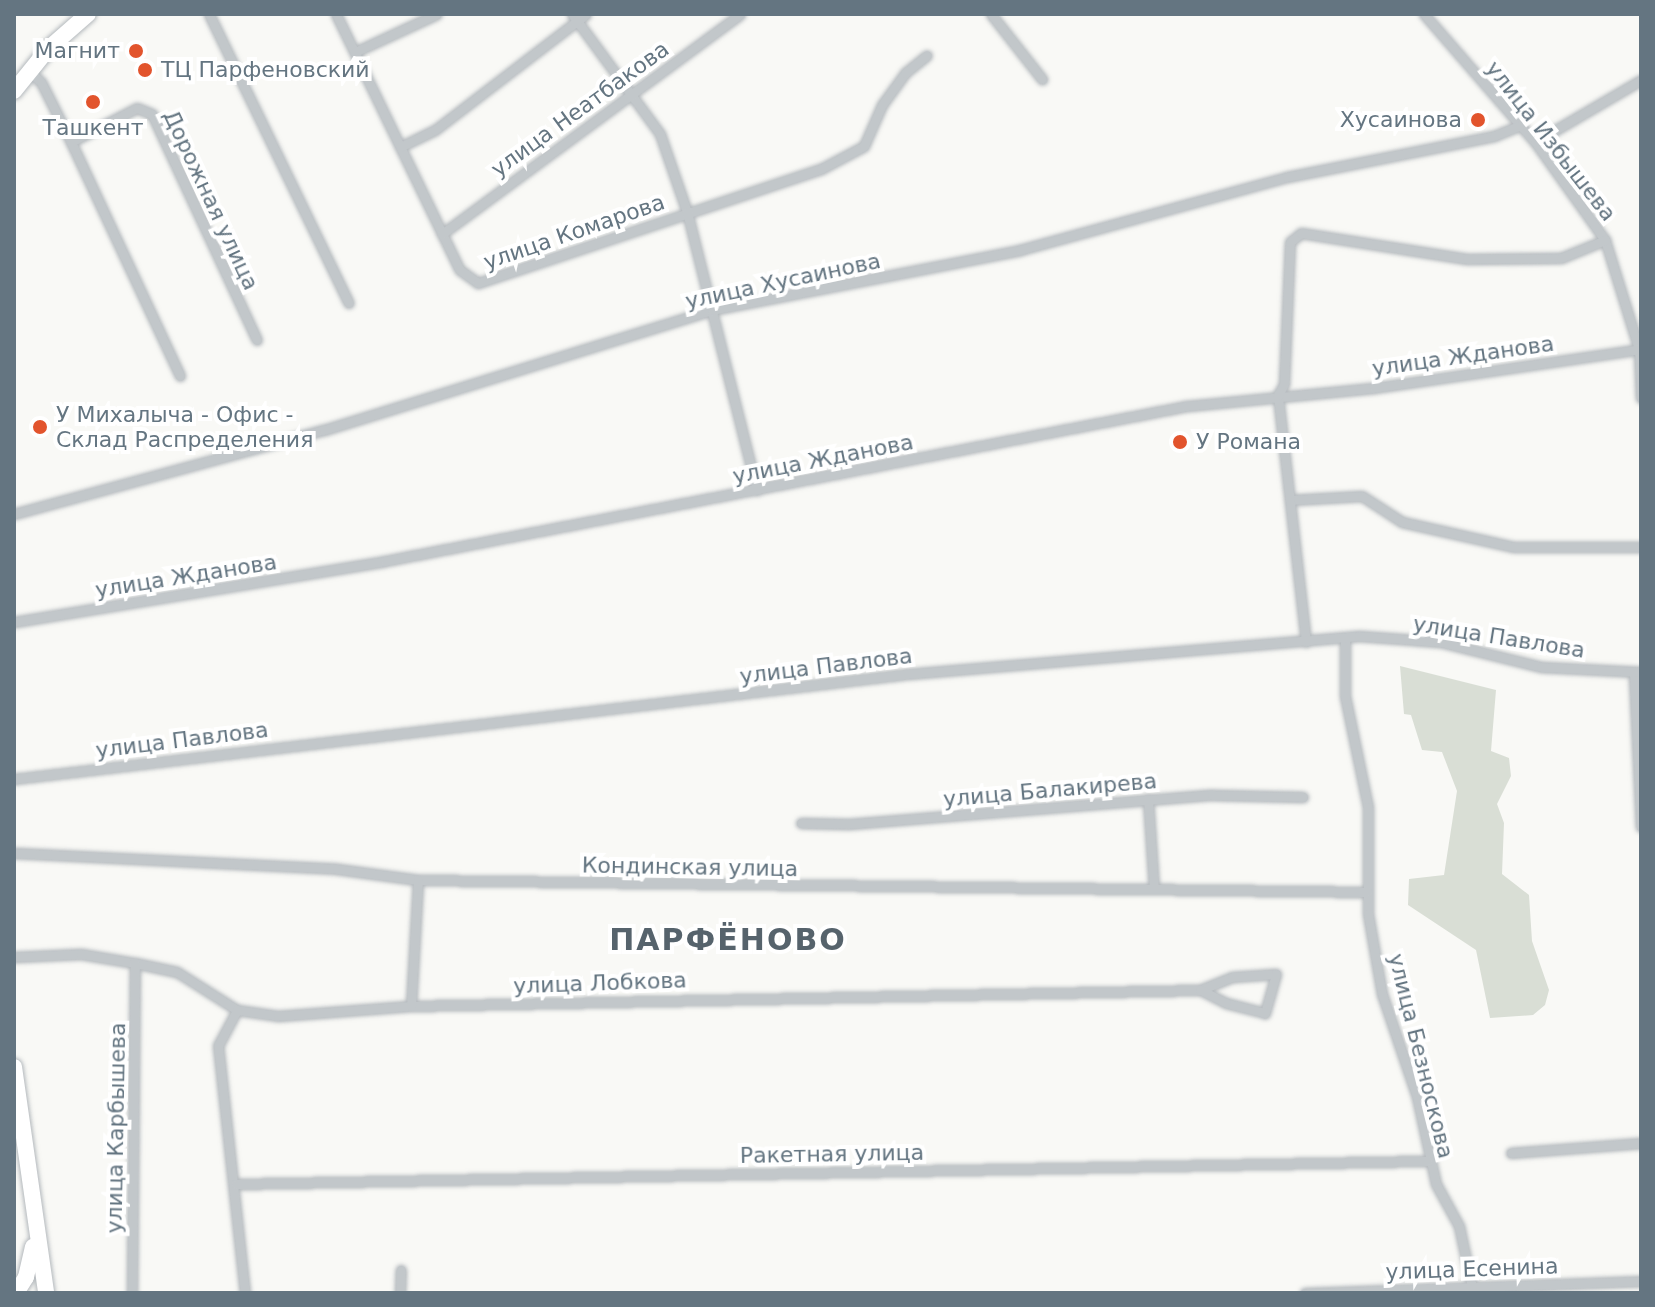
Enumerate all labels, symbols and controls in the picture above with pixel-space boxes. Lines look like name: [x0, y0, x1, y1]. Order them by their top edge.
street label: улица Неатбакова: [486, 36, 674, 182]
place label: Магнит: [34, 38, 120, 64]
marker: Магнит: [127, 42, 145, 60]
street label: улица Избышева: [1480, 56, 1622, 226]
place label: ТЦ Парфеновский: [161, 57, 370, 83]
marker: ТЦ Парфеновский: [136, 61, 154, 79]
marker: Ташкент: [84, 93, 102, 111]
street label: Дорожная улица: [158, 106, 264, 294]
place label: Хусаинова: [1340, 107, 1462, 133]
marker: Хусаинова: [1469, 111, 1487, 129]
place label: Ташкент: [42, 115, 144, 141]
street label: улица Комарова: [480, 189, 668, 275]
street label: улица Хусаинова: [683, 247, 883, 315]
street label: улица Жданова: [1370, 330, 1556, 382]
place label: У Михалыча - Офис - Склад Распределения: [56, 401, 313, 452]
marker: У Михалыча - Офис - Склад Распределения: [31, 418, 49, 436]
street label: улица Жданова: [730, 429, 916, 489]
place label: У Романа: [1196, 429, 1301, 455]
marker: У Романа: [1171, 433, 1189, 451]
street label: улица Жданова: [93, 549, 279, 603]
street label: улица Павлова: [1411, 610, 1587, 664]
street label: улица Павлова: [738, 642, 914, 690]
street label: улица Павлова: [94, 716, 270, 764]
street label: улица Балакирева: [942, 768, 1158, 812]
street label: Кондинская улица: [582, 852, 798, 882]
district label: ПАРФЁНОВО: [609, 922, 847, 958]
street label: улица Безноскова: [1383, 951, 1459, 1161]
street label: улица Лобкова: [513, 967, 687, 999]
street label: улица Карбышева: [101, 1022, 131, 1234]
street label: Ракетная улица: [740, 1139, 924, 1169]
street label: улица Есенина: [1385, 1253, 1559, 1285]

